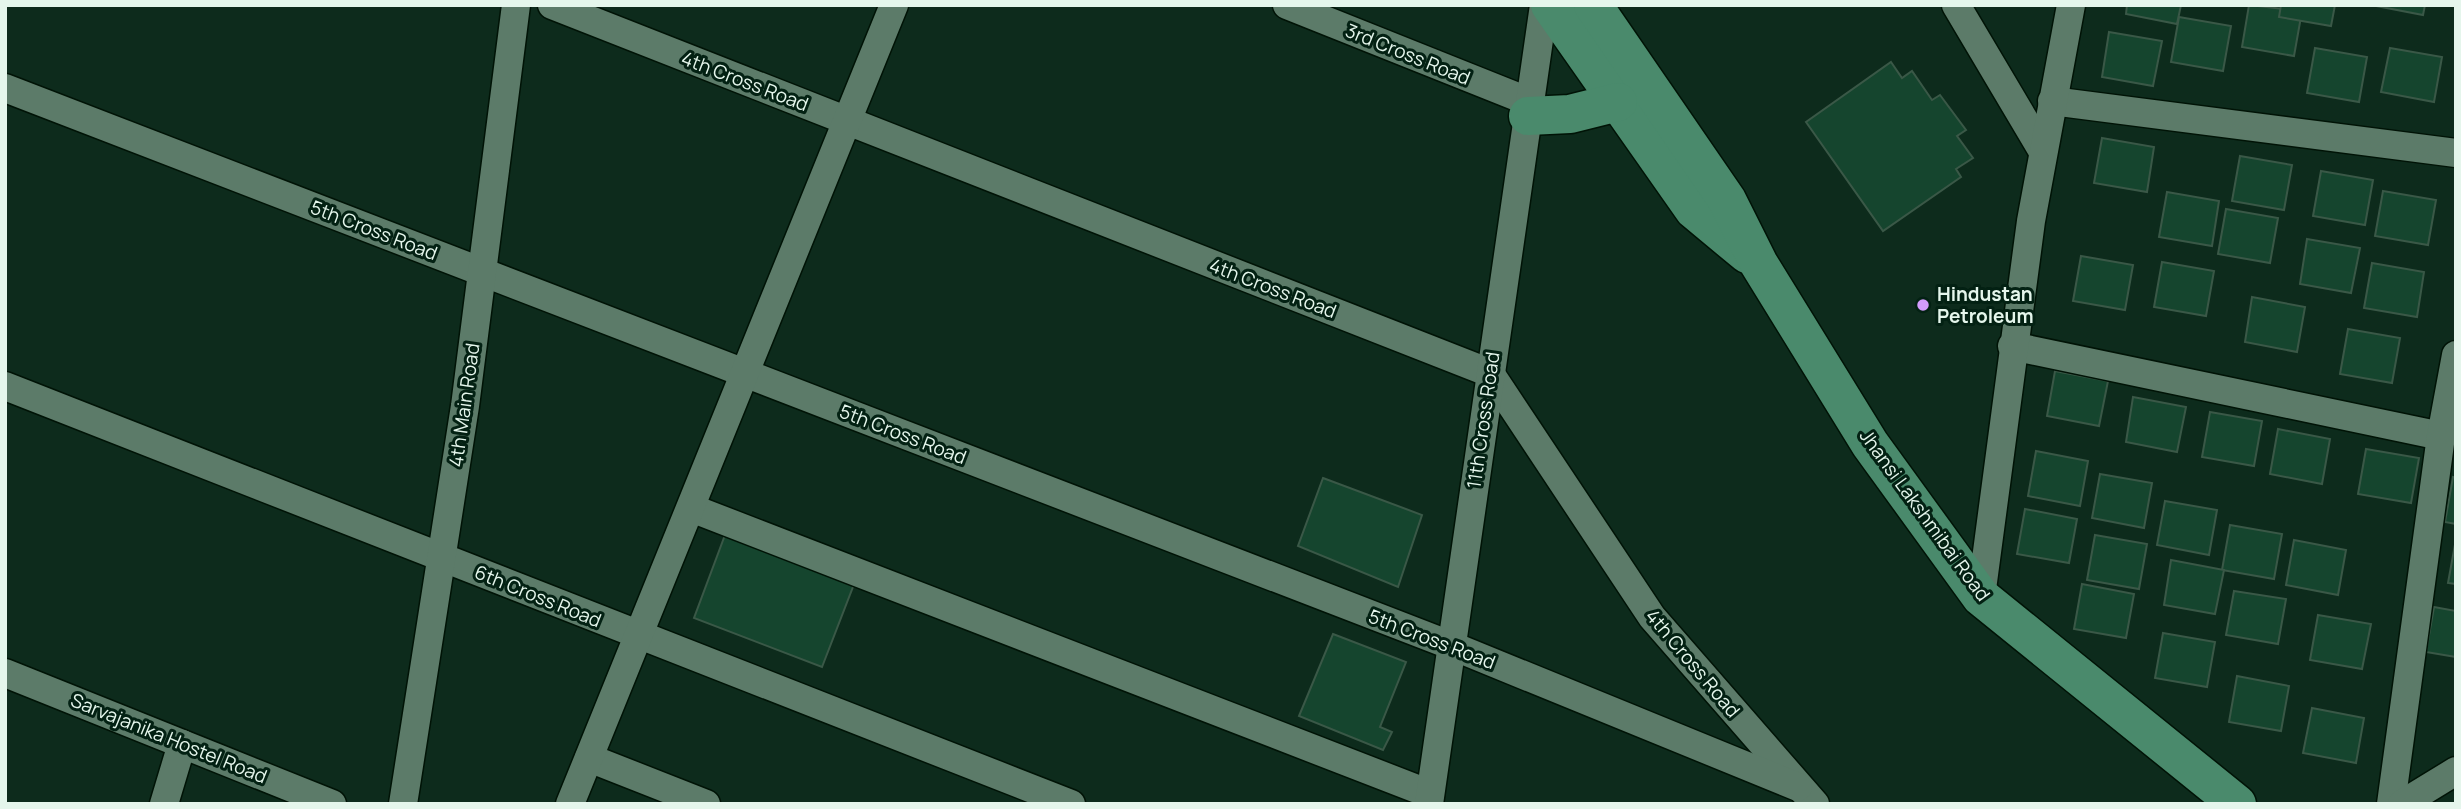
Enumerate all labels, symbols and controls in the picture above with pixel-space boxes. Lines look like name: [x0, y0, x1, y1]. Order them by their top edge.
street label: 3rd Cross Road: [1342, 17, 1474, 91]
street label: 4th Cross Road: [678, 45, 812, 117]
street label: 5th Cross Road: [307, 194, 441, 266]
street label: 4th Cross Road: [1206, 252, 1340, 324]
place label: Hindustan Petroleum: [1937, 281, 2034, 329]
marker: Hindustan Petroleum: [1915, 297, 1931, 313]
street label: 4th Main Road: [442, 341, 486, 469]
street label: 11th Cross Road: [1461, 350, 1505, 490]
street label: 5th Cross Road: [836, 398, 970, 470]
street label: Jhansi Lakshmibai Road: [1854, 424, 1996, 606]
street label: 6th Cross Road: [471, 559, 605, 633]
street label: 5th Cross Road: [1365, 603, 1499, 675]
street label: 4th Cross Road: [1640, 603, 1746, 723]
street label: Sarvajanika Hostel Road: [67, 687, 271, 789]

